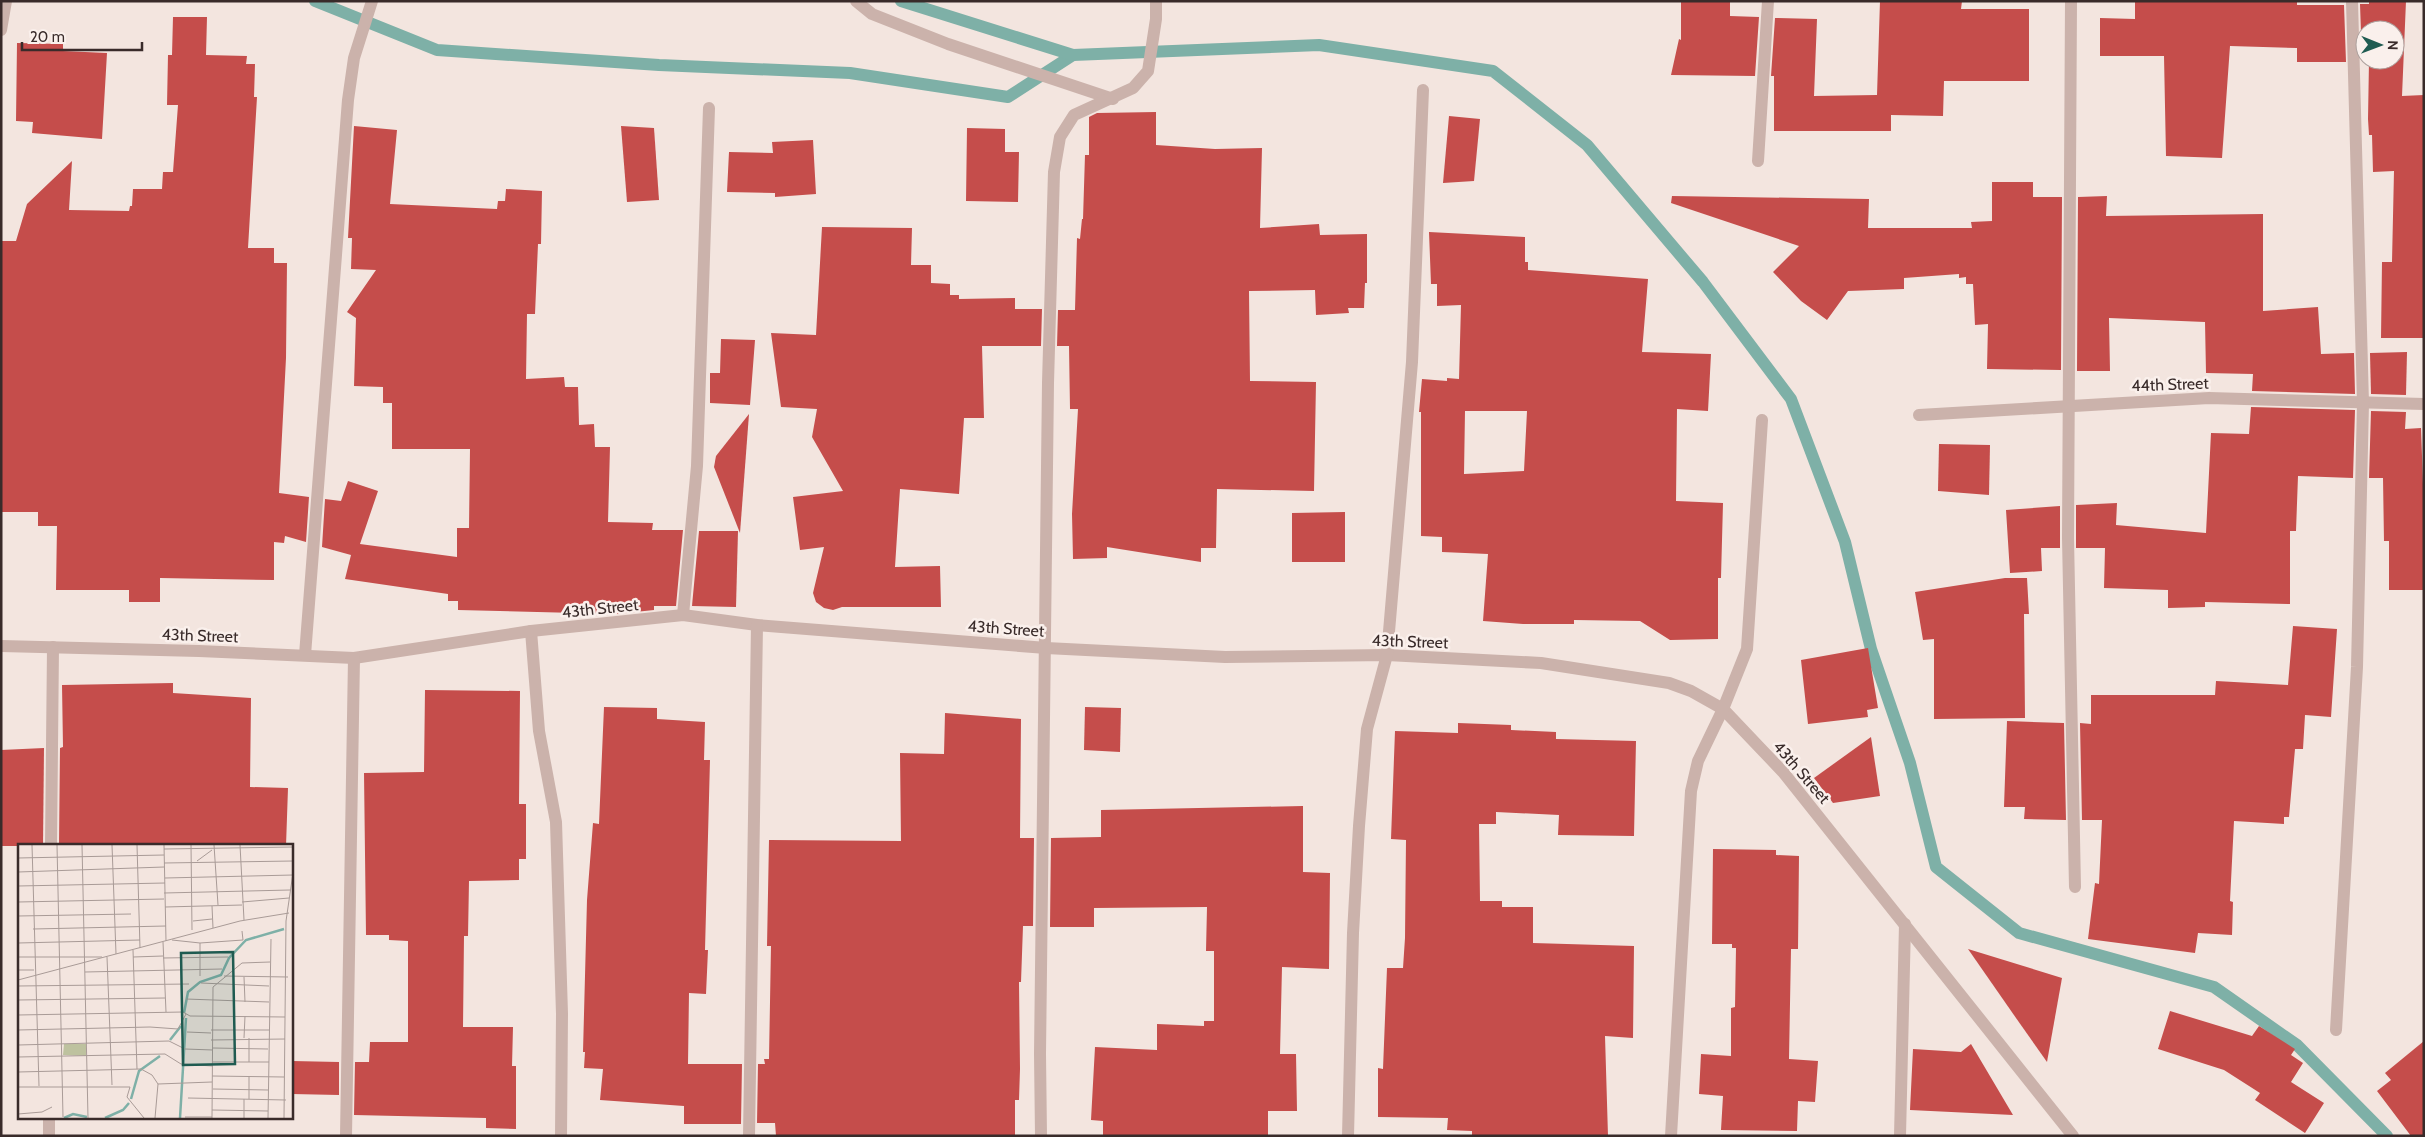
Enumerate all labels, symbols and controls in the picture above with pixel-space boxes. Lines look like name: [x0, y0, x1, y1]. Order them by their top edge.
scale bar: [22, 20, 142, 52]
north arrow: [2355, 20, 2405, 70]
text: 20 m: [30, 28, 65, 46]
text: N: [2384, 40, 2402, 50]
street label: 44th Street: [2131, 374, 2210, 395]
street label: 43th Street: [561, 595, 640, 622]
street label: 43th Street: [967, 616, 1045, 641]
street label: 43th Street: [161, 625, 239, 646]
street label: 43th Street: [1371, 631, 1449, 652]
street label: 43th Street: [1769, 737, 1834, 808]
inset map: [18, 844, 292, 1120]

